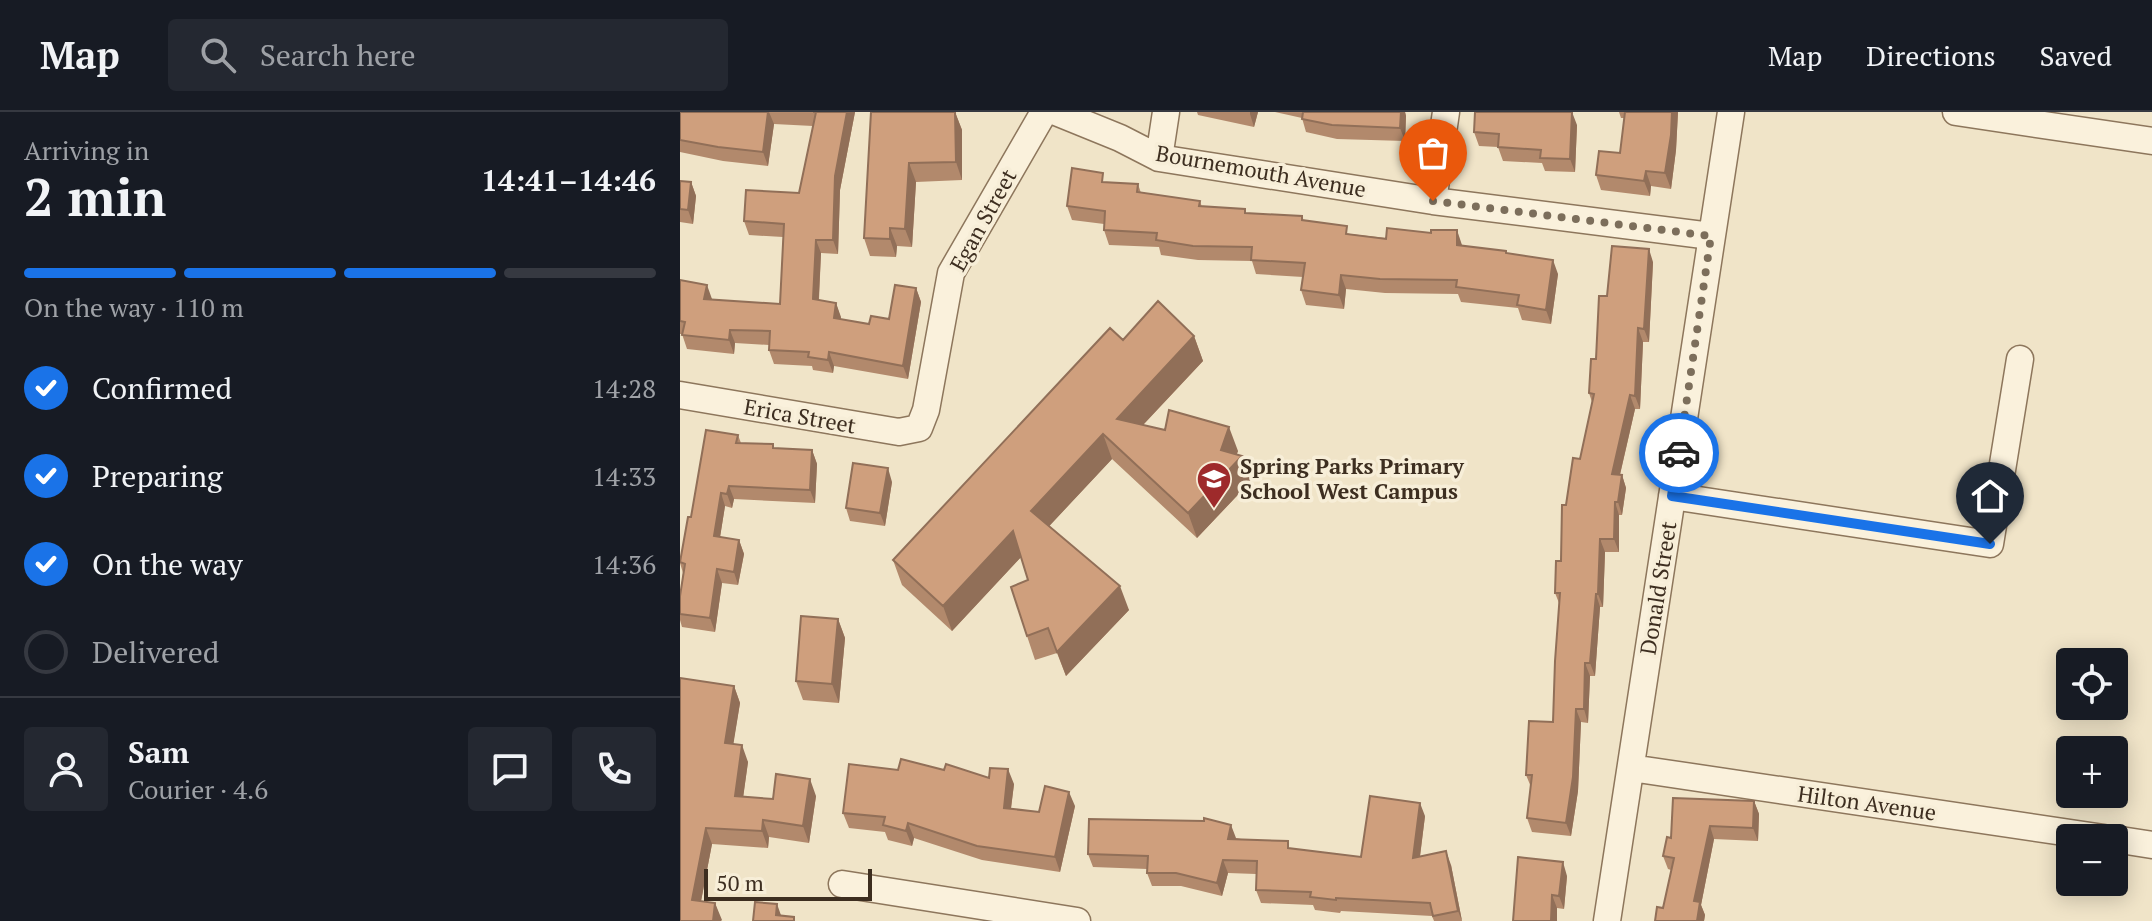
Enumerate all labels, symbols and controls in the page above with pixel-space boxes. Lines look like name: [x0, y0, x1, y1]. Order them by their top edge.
search box: [168, 19, 728, 91]
text: Map: [40, 30, 120, 80]
icon: search: [196, 33, 240, 77]
text: Search here: [260, 35, 416, 75]
text: Map: [1768, 37, 1822, 74]
text: Directions: [1866, 37, 1996, 74]
text: Saved: [2040, 37, 2112, 74]
pin: [1399, 119, 1467, 201]
icon: bag: [1411, 131, 1455, 175]
text: Arriving in: [24, 133, 149, 167]
street label: Bournemouth Avenue: [1154, 138, 1368, 203]
text: 14:41–14:46: [481, 160, 656, 200]
text: 2 min: [24, 162, 166, 231]
street label: Egan Street: [943, 163, 1023, 276]
text: On the way · 110 m: [24, 290, 244, 324]
icon: check: [24, 366, 68, 410]
text: Confirmed: [92, 368, 232, 408]
text: 14:28: [592, 371, 656, 405]
street label: Erica Street: [742, 391, 858, 440]
courier: [1639, 413, 1719, 493]
icon: car: [1657, 431, 1701, 475]
place label: Spring Parks Primary School West Campus: [1240, 451, 1464, 505]
icon: check: [24, 454, 68, 498]
text: Preparing: [92, 456, 223, 496]
text: 14:33: [592, 459, 656, 493]
school or university icon: Spring Parks Primary School West Campus: [1195, 460, 1233, 510]
pin: [1956, 462, 2024, 544]
icon: home: [1968, 474, 2012, 518]
street label: Donald Street: [1633, 519, 1682, 657]
icon: check: [24, 542, 68, 586]
text: On the way: [92, 544, 243, 584]
text: 14:36: [592, 547, 656, 581]
text: Delivered: [92, 632, 219, 672]
map controls: [2056, 648, 2128, 896]
button: locate: [2056, 648, 2128, 720]
button: person: [24, 727, 108, 811]
button: chat: [468, 727, 552, 811]
button: phone: [572, 727, 656, 811]
text: Sam: [128, 732, 189, 772]
button: +: [2056, 736, 2128, 808]
text: Courier · 4.6: [128, 772, 268, 806]
street label: Hilton Avenue: [1796, 778, 1938, 827]
button: −: [2056, 824, 2128, 896]
scale bar: [704, 865, 872, 901]
text: 50 m: [716, 868, 764, 897]

